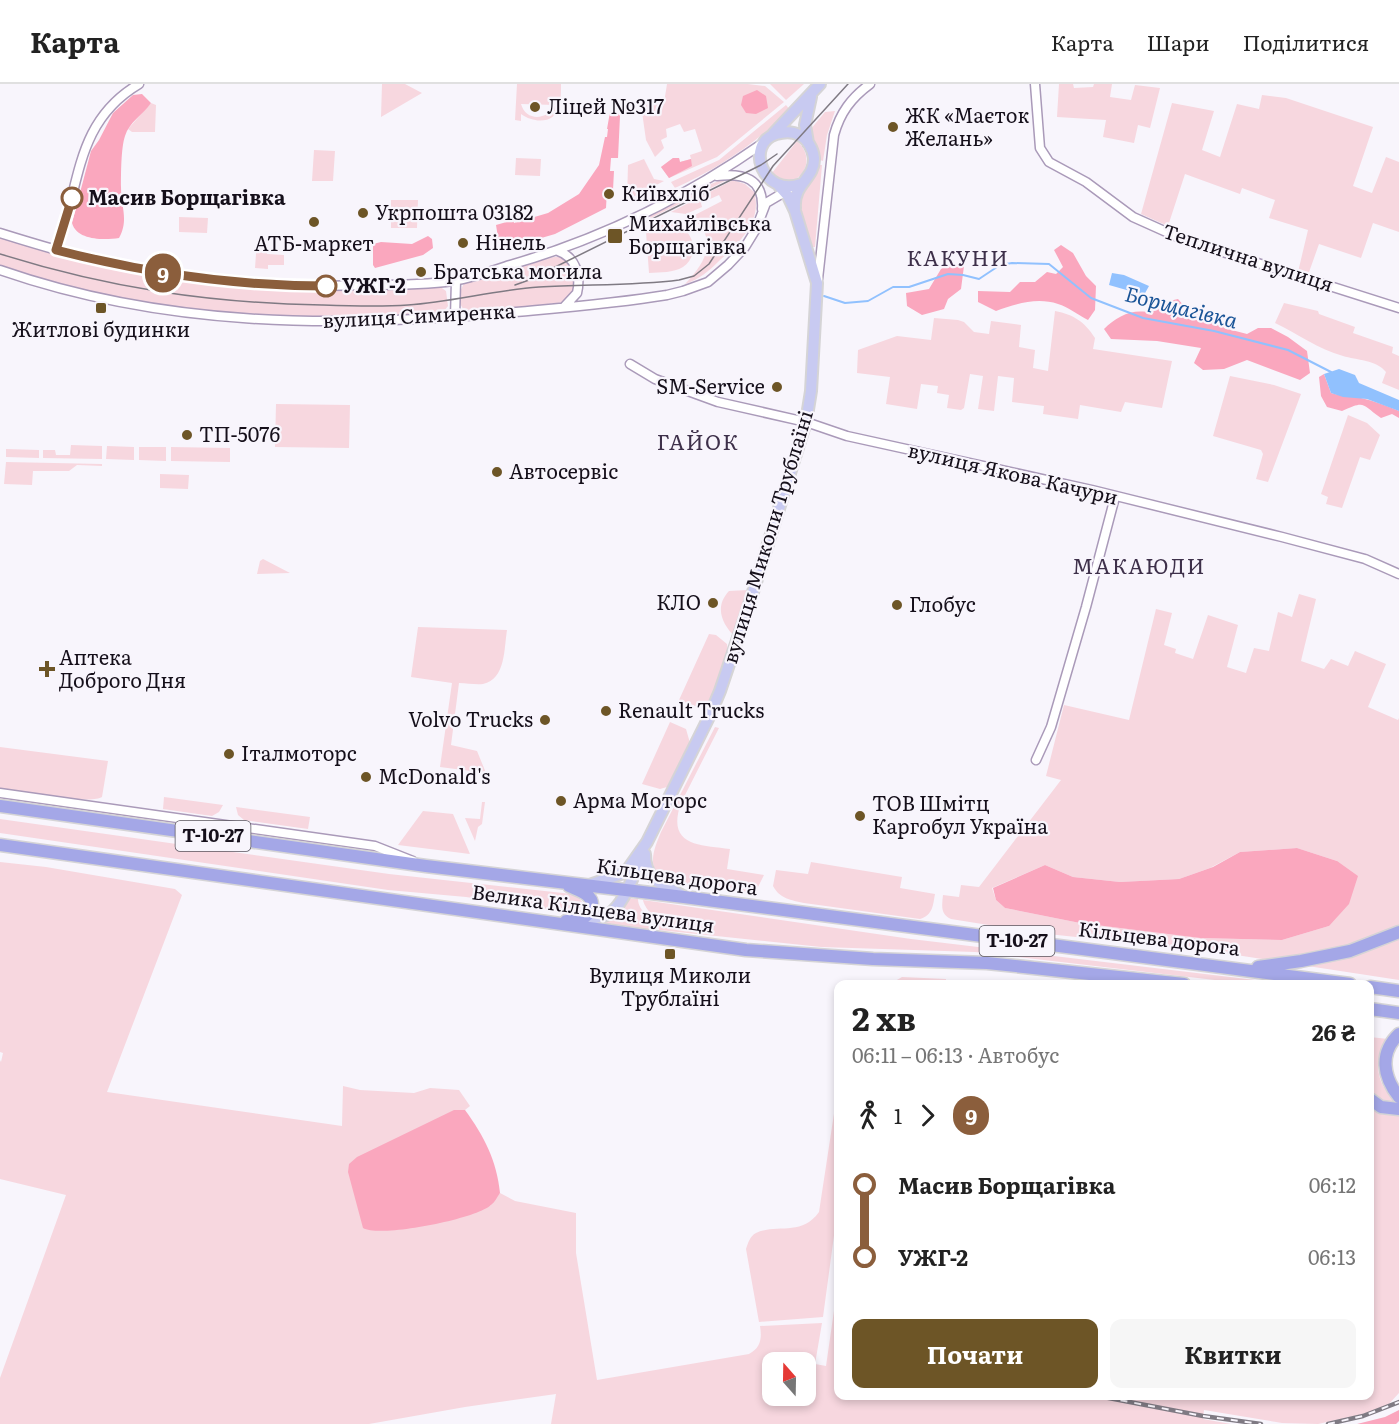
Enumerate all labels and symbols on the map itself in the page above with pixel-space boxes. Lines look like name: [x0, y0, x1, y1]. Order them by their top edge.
place label: Ліцей №317: [547, 90, 664, 120]
place label: ЖК «Маєток Желань»: [905, 99, 1029, 152]
marker: Ліцей №317: [528, 100, 542, 114]
marker: ЖК «Маєток Желань»: [886, 120, 900, 134]
place label: Київхліб: [621, 177, 709, 207]
place label: Масив Борщагівка: [88, 181, 286, 211]
marker: Масив Борщагівка: [61, 187, 83, 209]
marker: Київхліб: [602, 187, 616, 201]
place label: Укрпошта 03182: [375, 196, 534, 226]
marker: Укрпошта 03182: [356, 206, 370, 220]
place label: Михайлівська Борщагівка: [628, 207, 772, 260]
street label: Теплична вулиця: [1159, 214, 1338, 298]
marker: АТБ-маркет: [307, 215, 321, 229]
place label: Нінель: [475, 226, 546, 256]
place label: АТБ-маркет: [254, 227, 374, 257]
marker: Михайлівська Борщагівка: [606, 227, 624, 245]
marker: Нінель: [456, 236, 470, 250]
district label: КАКУНИ: [907, 241, 1009, 272]
line badge: 9: [144, 254, 182, 292]
place label: Братська могила: [433, 255, 603, 285]
marker: Братська могила: [414, 265, 428, 279]
place label: УЖГ-2: [342, 269, 406, 299]
marker: УЖГ-2: [315, 275, 337, 297]
water label: Борщагівка: [1122, 277, 1241, 335]
street label: вулиця Симиренка: [322, 294, 516, 334]
marker: Житлові будинки: [94, 301, 108, 315]
place label: Житлові будинки: [12, 313, 190, 343]
place label: SM-Service: [656, 370, 765, 400]
marker: SM-Service: [770, 380, 784, 394]
street label: вулиця Миколи Трублаїні: [713, 406, 819, 667]
place label: ТП-5076: [199, 418, 280, 448]
district label: ГАЙОК: [657, 425, 739, 456]
marker: ТП-5076: [180, 428, 194, 442]
street label: вулиця Якова Качури: [905, 433, 1122, 511]
place label: Автосервіс: [509, 455, 618, 485]
marker: Автосервіс: [490, 465, 504, 479]
district label: МАКАЮДИ: [1072, 549, 1206, 580]
place label: КЛО: [656, 586, 701, 616]
place label: Глобус: [909, 588, 976, 618]
marker: КЛО: [706, 596, 720, 610]
marker: Глобус: [890, 598, 904, 612]
place label: Аптека Доброго Дня: [59, 641, 186, 694]
marker: Аптека Доброго Дня: [40, 662, 54, 676]
place label: Renault Trucks: [618, 694, 764, 724]
place label: Volvo Trucks: [408, 703, 533, 733]
marker: Renault Trucks: [599, 704, 613, 718]
marker: Volvo Trucks: [538, 713, 552, 727]
place label: Італмоторс: [241, 737, 357, 767]
marker: Італмоторс: [222, 747, 236, 761]
place label: McDonald's: [378, 760, 490, 790]
marker: McDonald's: [359, 770, 373, 784]
place label: Арма Моторс: [573, 784, 707, 814]
place label: ТОВ Шмітц Каргобул Україна: [872, 787, 1048, 840]
marker: Арма Моторс: [554, 794, 568, 808]
marker: ТОВ Шмітц Каргобул Україна: [853, 809, 867, 823]
road number: Т-10-27: [176, 821, 250, 851]
street label: Кільцева дорога: [595, 849, 760, 901]
street label: Велика Кільцева вулиця: [470, 875, 716, 939]
street label: Кільцева дорога: [1077, 912, 1242, 962]
road number: Т-10-27: [980, 926, 1054, 956]
marker: Вулиця Миколи Трублаїні: [663, 947, 677, 961]
place label: Вулиця Миколи Трублаїні: [589, 959, 751, 1012]
north arrow: [762, 1352, 816, 1406]

